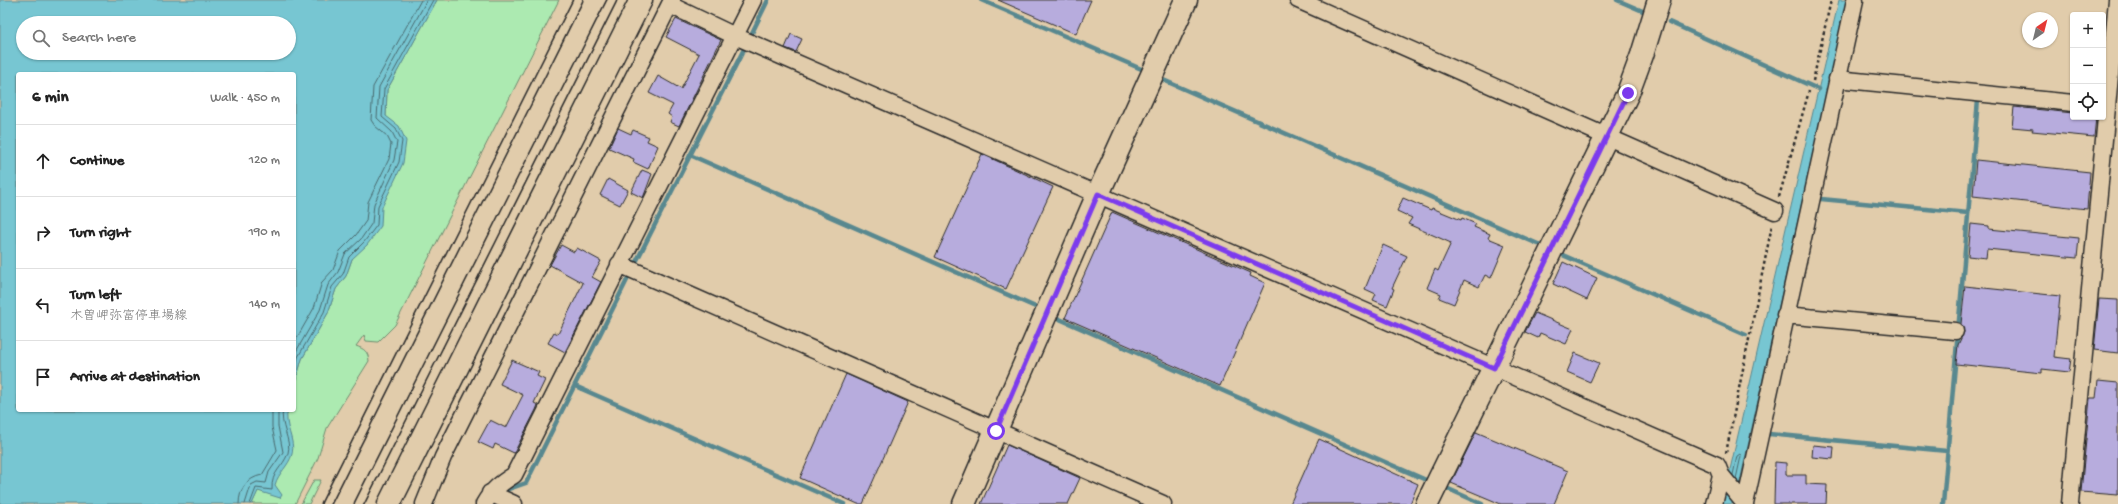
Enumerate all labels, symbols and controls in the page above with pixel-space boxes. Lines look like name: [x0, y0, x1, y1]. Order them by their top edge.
north arrow: [2022, 12, 2058, 48]
map controls: [2070, 12, 2106, 120]
button: +: [2070, 12, 2106, 48]
search box: [16, 16, 296, 60]
icon: search: [30, 27, 52, 49]
text: Search here: [62, 29, 136, 47]
button: −: [2070, 48, 2106, 84]
route end: [1619, 84, 1637, 102]
button: locate: [2070, 84, 2106, 120]
text: 6 min: [32, 88, 68, 108]
text: Walk · 450 m: [210, 91, 280, 106]
icon: ahead: [32, 150, 54, 172]
text: Continue: [70, 152, 124, 170]
text: 120 m: [249, 153, 280, 168]
icon: right: [32, 222, 54, 244]
text: Turn right: [70, 224, 130, 242]
text: 190 m: [249, 225, 280, 240]
text: Turn left: [70, 286, 121, 304]
icon: left: [32, 294, 54, 316]
text: 140 m: [249, 297, 280, 312]
text: 木曽岬弥富停車場線: [70, 309, 187, 324]
icon: arrive: [32, 366, 54, 388]
text: Arrive at destination: [70, 368, 200, 386]
route start: [987, 422, 1005, 440]

